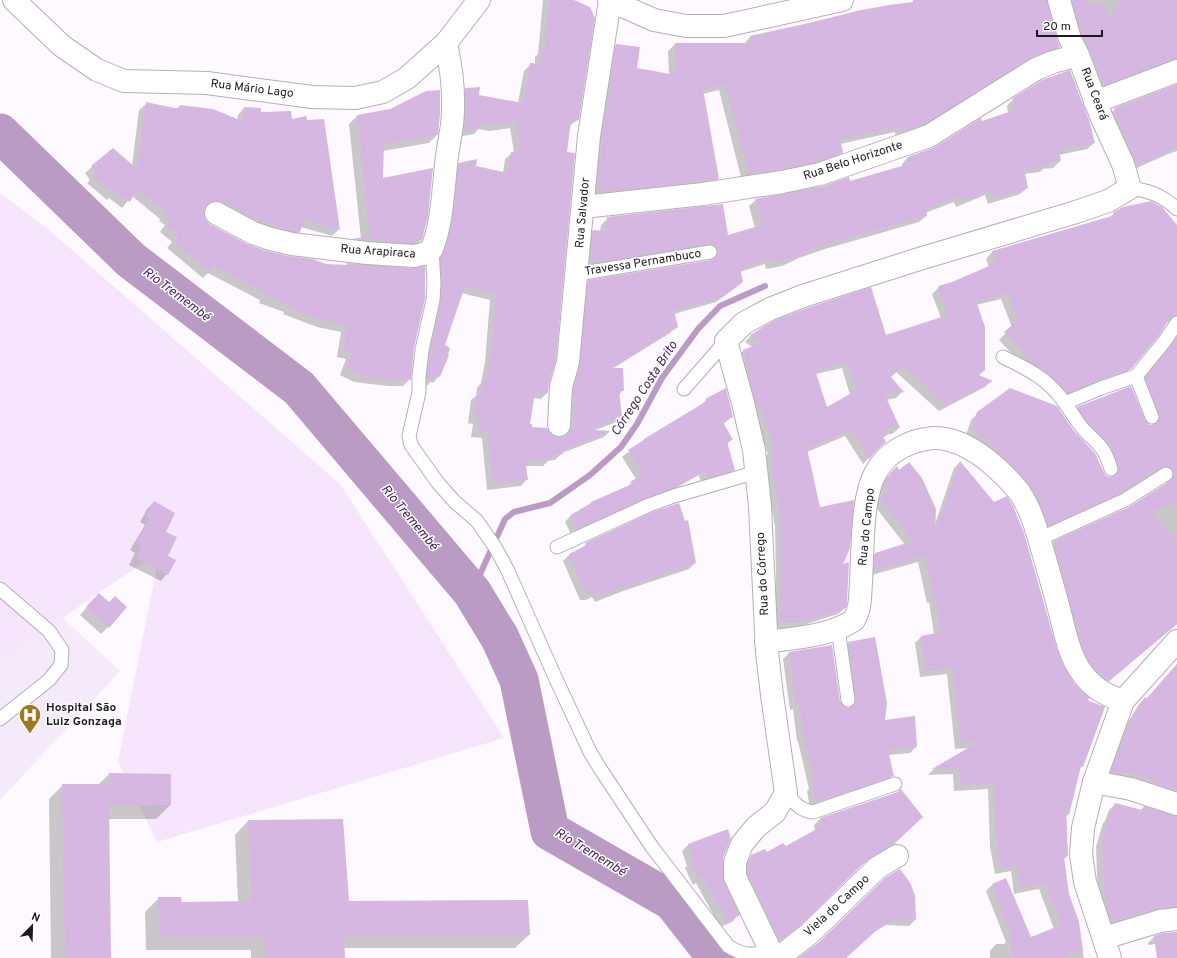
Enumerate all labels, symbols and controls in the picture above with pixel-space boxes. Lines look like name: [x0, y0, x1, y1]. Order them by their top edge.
scale bar: [1037, 12, 1102, 38]
text: 20 m: [1043, 19, 1071, 35]
street label: Rua Ceará: [1077, 65, 1111, 123]
street label: Rua Mário Lago: [210, 76, 295, 102]
street label: Rua Belo Horizonte: [801, 137, 905, 185]
street label: Rua Salvador: [572, 177, 594, 249]
street label: Rua Arapiraca: [340, 241, 416, 263]
street label: Travessa Pernambuco: [584, 246, 703, 280]
water label: Rio Tremembé: [139, 264, 214, 326]
water label: Córrego Costa Brito: [608, 338, 682, 440]
water label: Rio Tremembé: [377, 482, 442, 555]
street label: Rua do Campo: [855, 487, 879, 567]
street label: Rua do Córrego: [753, 532, 773, 616]
place label: Hospital São Luiz Gonzaga: [46, 700, 122, 730]
hospital icon: Hospital São Luiz Gonzaga: [17, 702, 43, 735]
water label: Rio Tremembé: [551, 825, 630, 881]
street label: Viela do Campo: [801, 871, 873, 941]
north arrow: [12, 906, 52, 946]
text: N: [29, 910, 42, 926]

